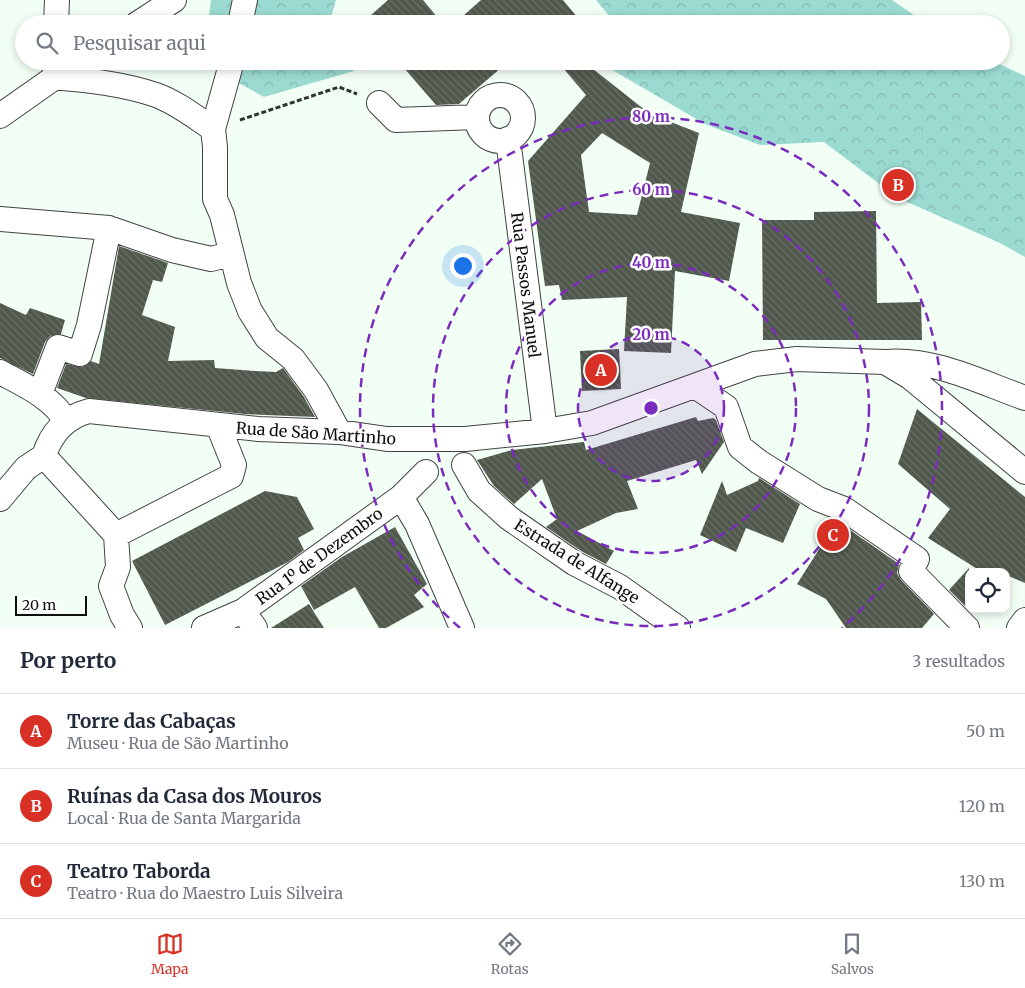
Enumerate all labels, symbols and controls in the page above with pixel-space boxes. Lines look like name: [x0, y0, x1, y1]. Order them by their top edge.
search box: [15, 15, 1010, 70]
icon: search: [33, 29, 61, 57]
text: Pesquisar aqui: [73, 31, 206, 55]
text: 80 m: [632, 107, 670, 126]
pin: B: [882, 166, 914, 204]
text: 60 m: [632, 180, 670, 199]
street label: Rua Passos Manuel: [507, 211, 545, 359]
your location: [450, 253, 476, 279]
text: 40 m: [632, 253, 670, 272]
text: 20 m: [632, 325, 670, 344]
pin: A: [585, 351, 617, 389]
centre of rings: [642, 399, 660, 417]
street label: Rua de São Martinho: [235, 417, 397, 449]
street label: Rua 1º de Dezembro: [252, 503, 386, 609]
street label: Estrada de Alfange: [511, 514, 643, 608]
pin: C: [817, 516, 849, 554]
map controls: [965, 568, 1010, 613]
button: locate: [965, 568, 1010, 613]
scale bar: [15, 593, 88, 616]
text: 20 m: [22, 596, 56, 614]
text: Por perto: [20, 647, 116, 674]
text: 3 resultados: [912, 651, 1005, 671]
text: Torre das Cabaças: [67, 709, 236, 733]
text: A: [30, 721, 42, 741]
text: 50 m: [966, 721, 1005, 741]
text: Museu · Rua de São Martinho: [67, 733, 289, 753]
text: Ruínas da Casa dos Mouros: [67, 784, 322, 808]
text: B: [30, 796, 42, 816]
text: 120 m: [959, 796, 1005, 816]
text: Local · Rua de Santa Margarida: [67, 808, 301, 828]
text: Teatro Taborda: [67, 859, 211, 883]
text: C: [31, 871, 41, 891]
text: 130 m: [959, 871, 1005, 891]
text: Teatro · Rua do Maestro Luis Silveira: [67, 883, 343, 903]
tab: Mapa: [151, 930, 189, 978]
tab: Rotas: [491, 930, 529, 978]
tab: Salvos: [831, 930, 874, 978]

